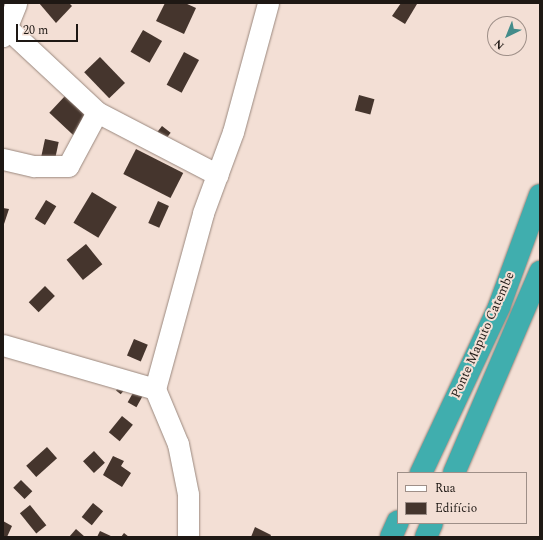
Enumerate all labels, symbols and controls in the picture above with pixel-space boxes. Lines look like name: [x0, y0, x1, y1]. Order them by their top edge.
scale bar: [18, 16, 80, 42]
north arrow: [487, 16, 527, 56]
text: 20 m: [23, 21, 48, 40]
text: N: [490, 35, 508, 54]
street label: Ponte Maputo Catembe: [448, 269, 518, 401]
legend: [397, 472, 527, 524]
text: Rua: [435, 479, 456, 498]
text: Edifício: [435, 499, 477, 518]

